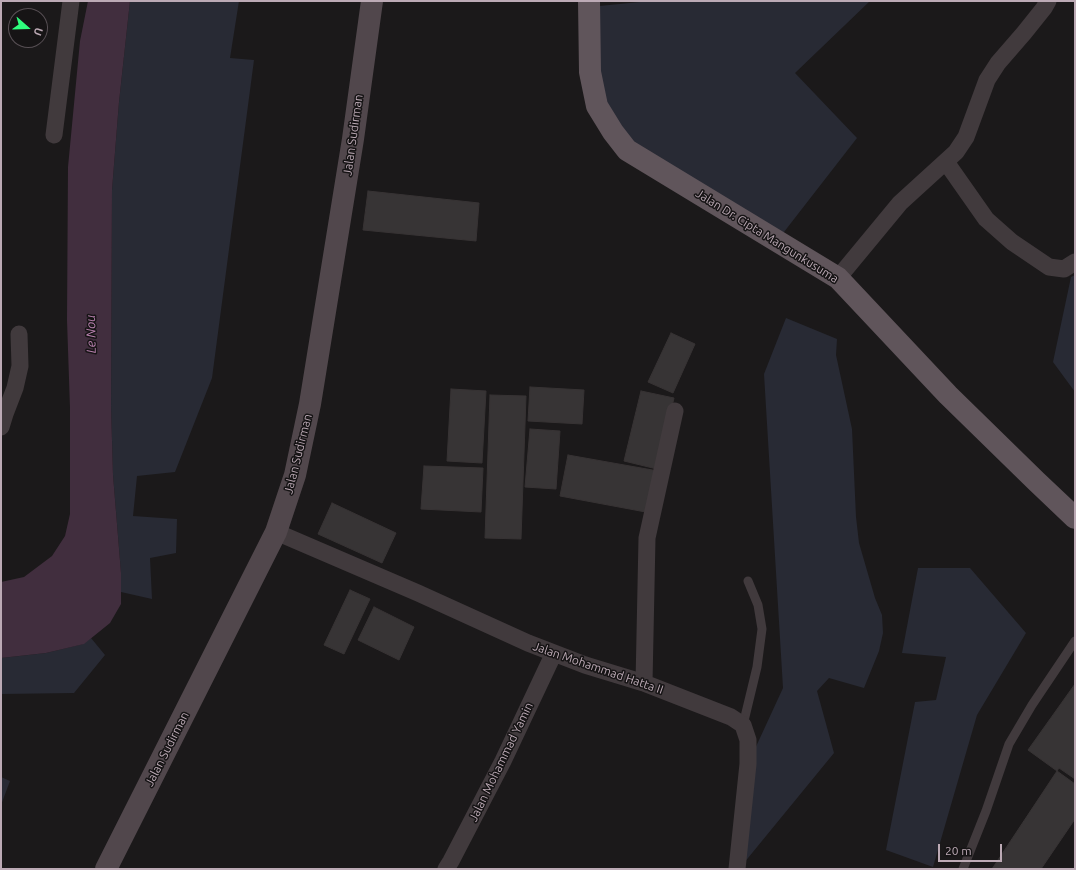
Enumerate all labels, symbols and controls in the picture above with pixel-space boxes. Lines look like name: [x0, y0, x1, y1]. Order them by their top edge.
north arrow: [8, 8, 48, 48]
text: U: [31, 26, 45, 37]
street label: Jalan Sudirman: [340, 93, 366, 177]
street label: Jalan Dr. Cipta Mangunkusuma: [693, 186, 841, 286]
water label: Le Nou: [83, 315, 99, 353]
street label: Jalan Sudirman: [281, 412, 315, 496]
street label: Jalan Mohammad Hatta II: [531, 639, 665, 697]
street label: Jalan Mohammad Yamin: [466, 700, 536, 824]
street label: Jalan Sudirman: [142, 709, 192, 789]
scale bar: [940, 836, 1004, 862]
text: 20 m: [945, 844, 972, 857]

